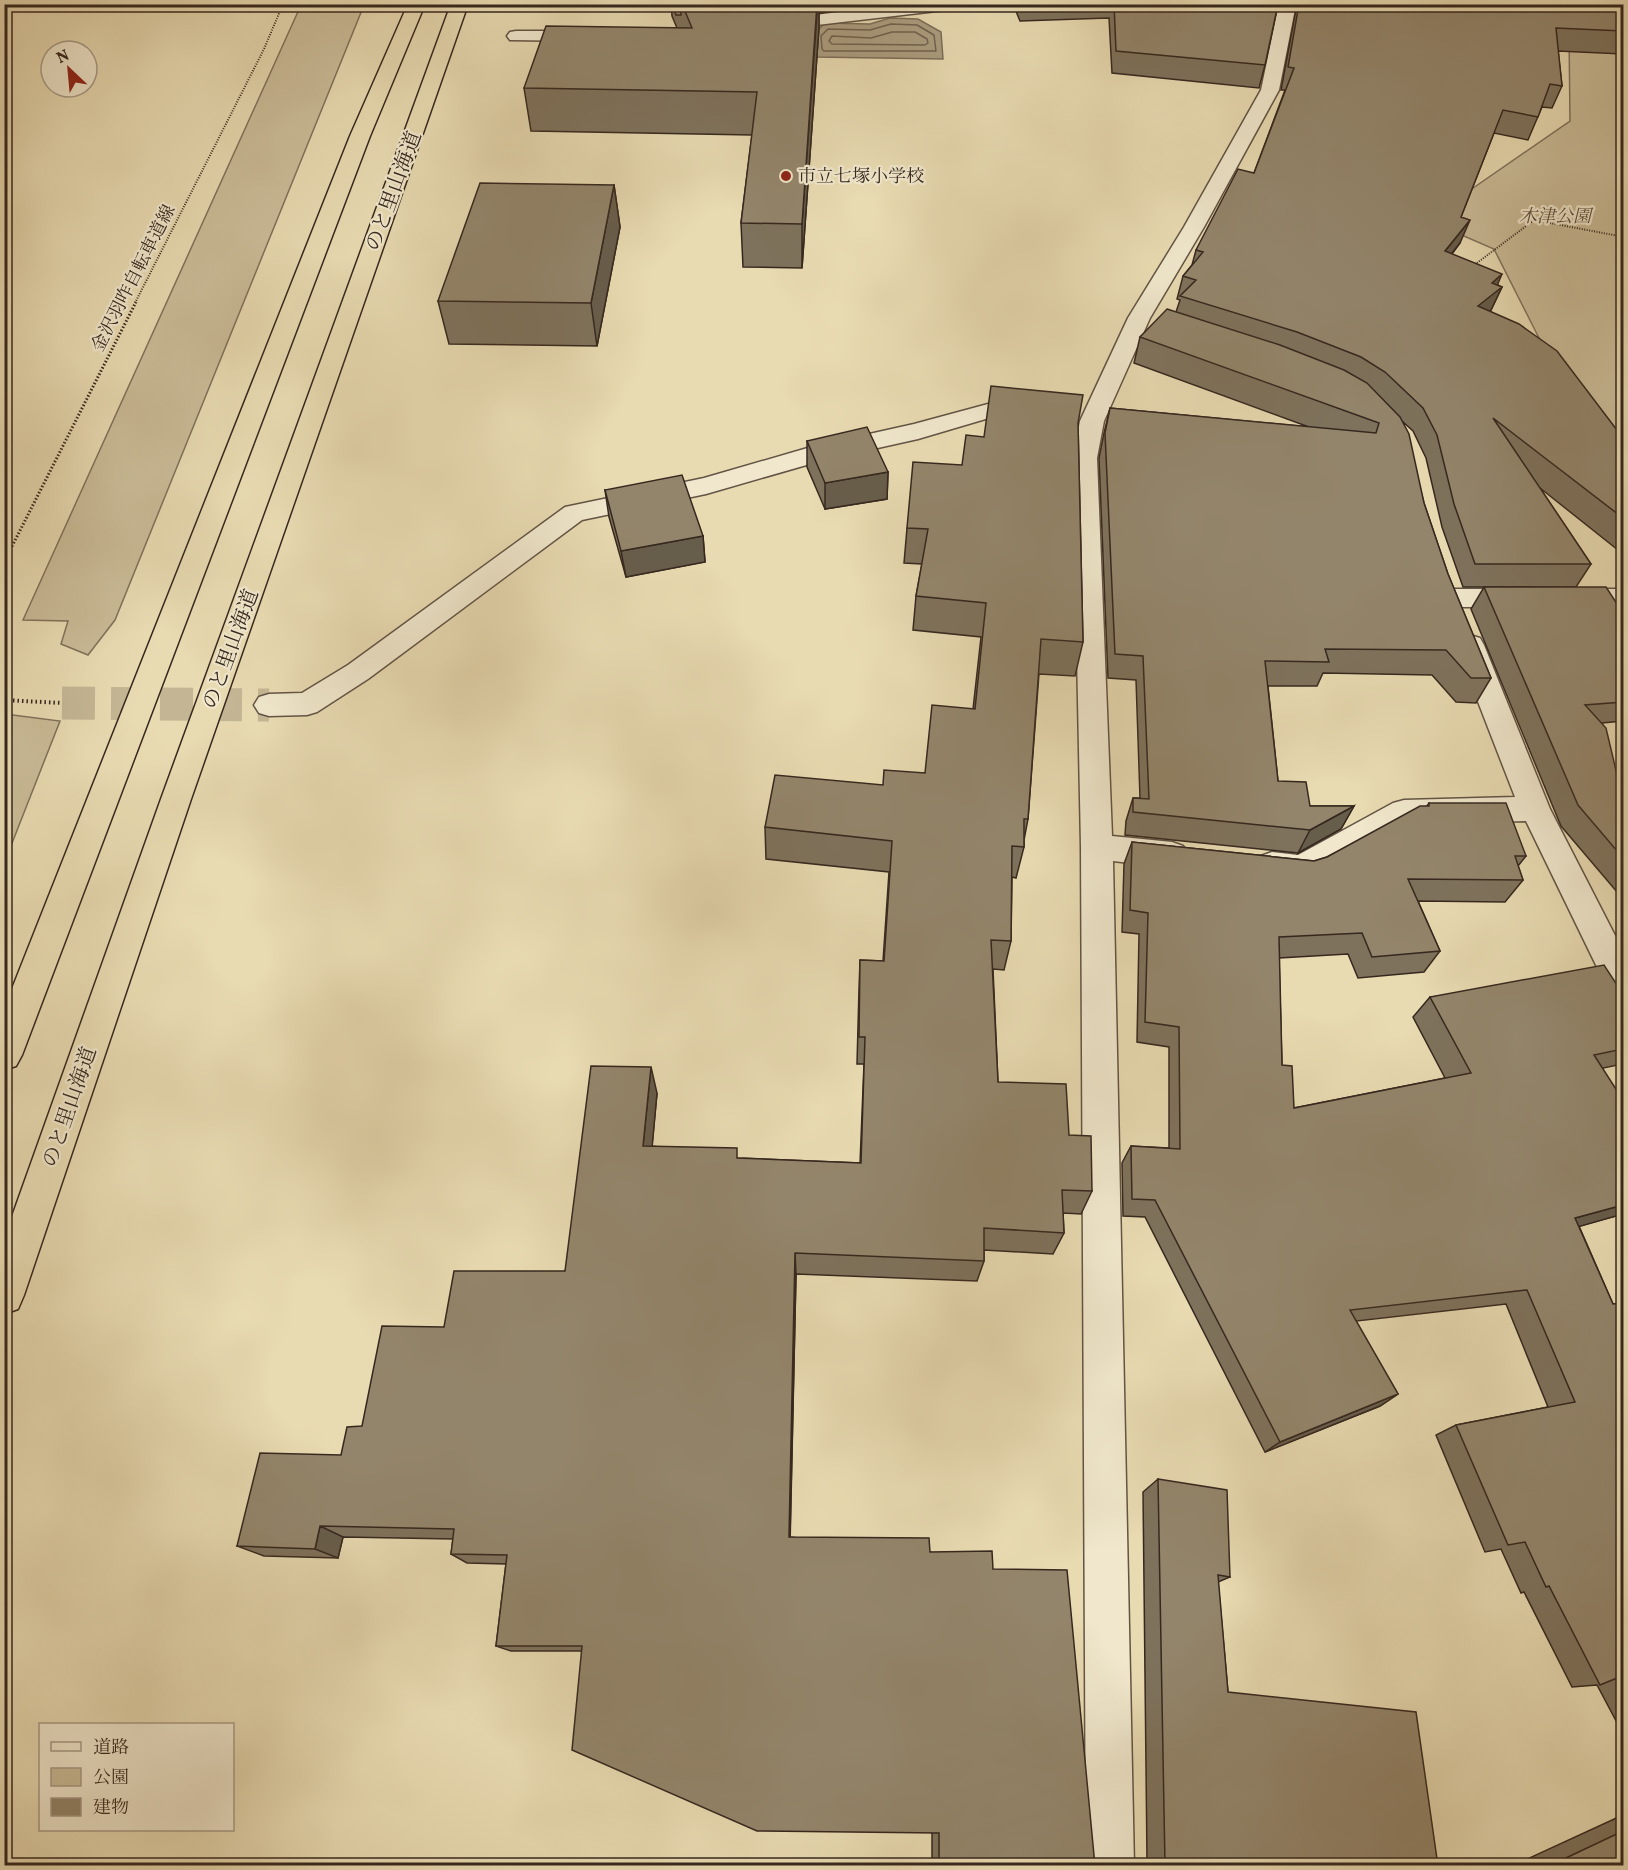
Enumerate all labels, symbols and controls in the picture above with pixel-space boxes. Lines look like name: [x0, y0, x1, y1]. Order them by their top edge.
north arrow: [39, 39, 99, 99]
text: N: [53, 45, 74, 70]
street label: のと里山海道: [359, 127, 430, 256]
place label: 市立七塚小学校: [798, 165, 924, 190]
marker: 市立七塚小学校: [779, 169, 793, 183]
street label: 金沢羽咋自転車道線: [86, 201, 182, 357]
park label: 木津公園: [1519, 205, 1594, 230]
street label: のと里山海道: [196, 585, 267, 714]
street label: のと里山海道: [36, 1043, 105, 1172]
legend: [39, 1723, 234, 1831]
text: 道路: [93, 1736, 129, 1761]
text: 公園: [93, 1766, 129, 1791]
text: 建物: [93, 1796, 129, 1821]

